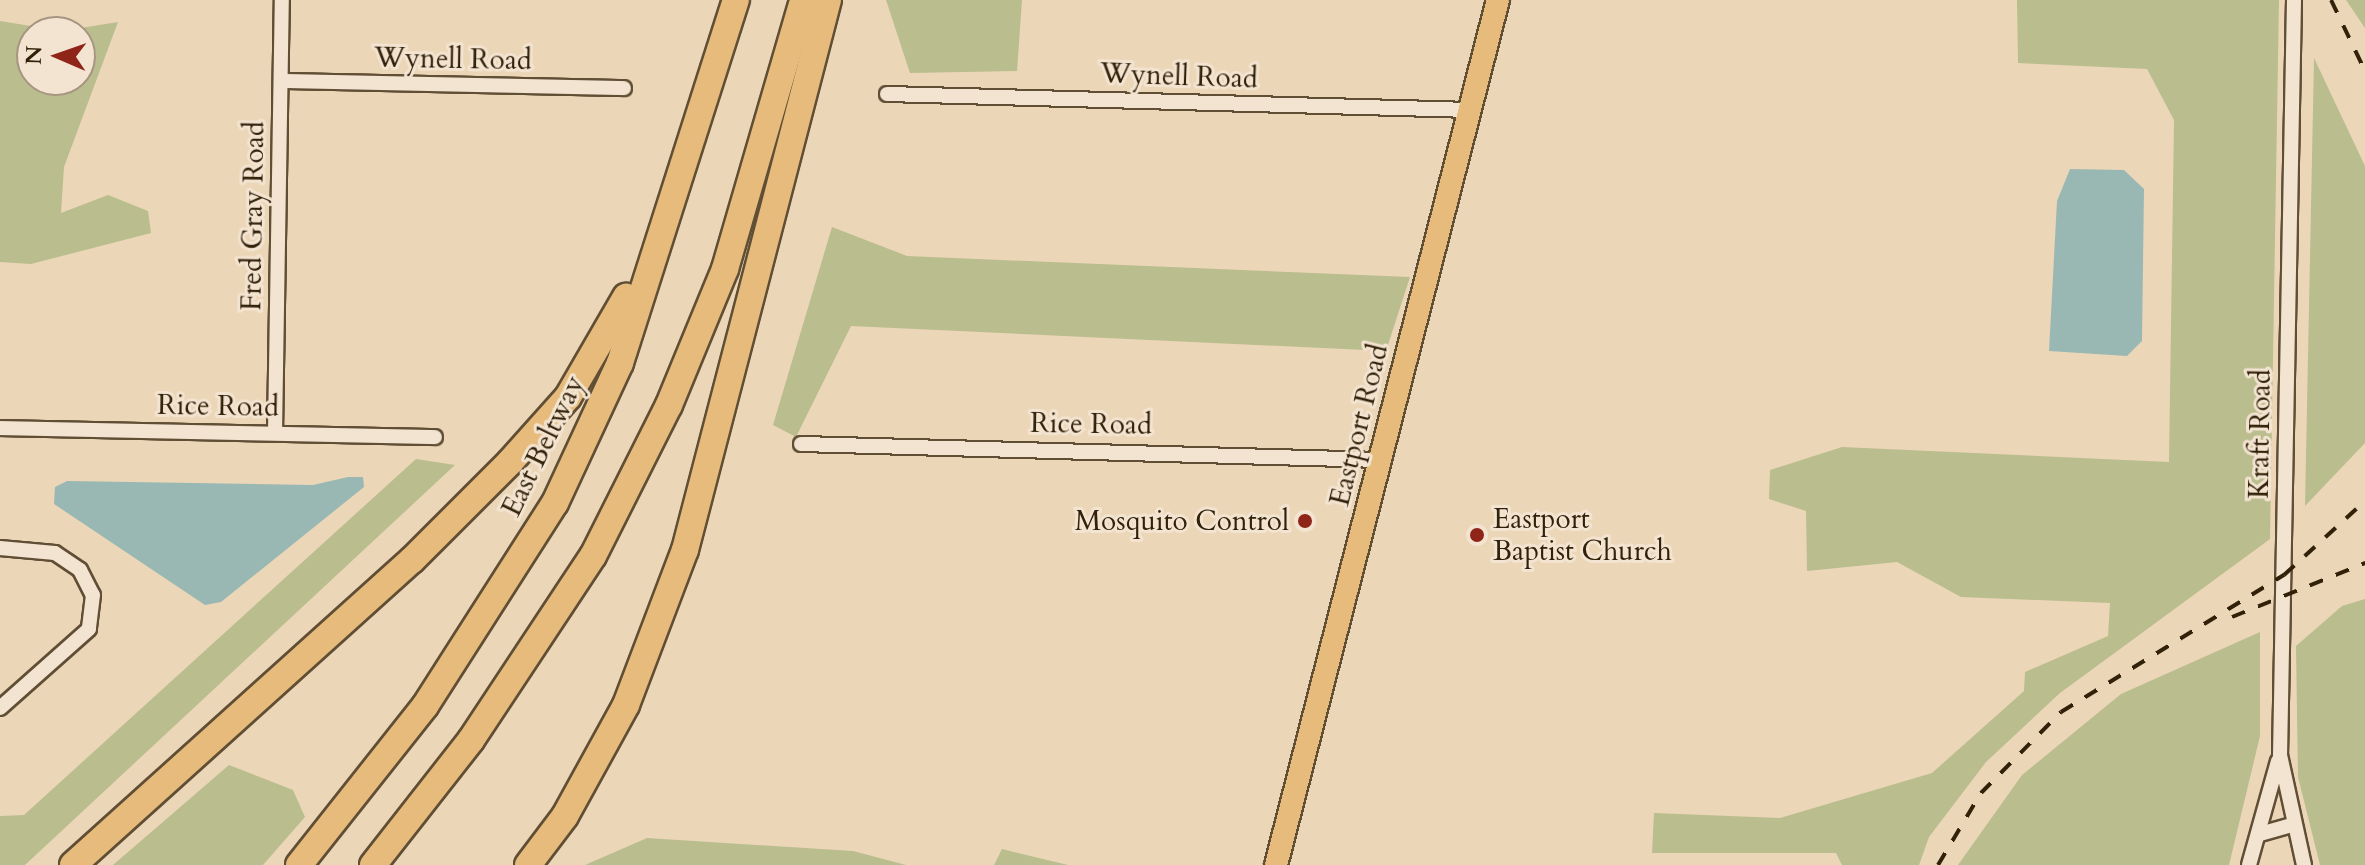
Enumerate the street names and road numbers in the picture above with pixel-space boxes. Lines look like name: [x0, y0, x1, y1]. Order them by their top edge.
street label: Wynell Road: [374, 41, 532, 77]
street label: Wynell Road: [1100, 56, 1258, 96]
street label: Fred Gray Road: [235, 121, 271, 311]
street label: Eastport Road: [1323, 341, 1395, 509]
street label: Kraft Road: [2242, 369, 2278, 499]
street label: East Beltway: [495, 370, 591, 522]
street label: Rice Road: [157, 388, 279, 424]
street label: Rice Road: [1030, 406, 1152, 442]

